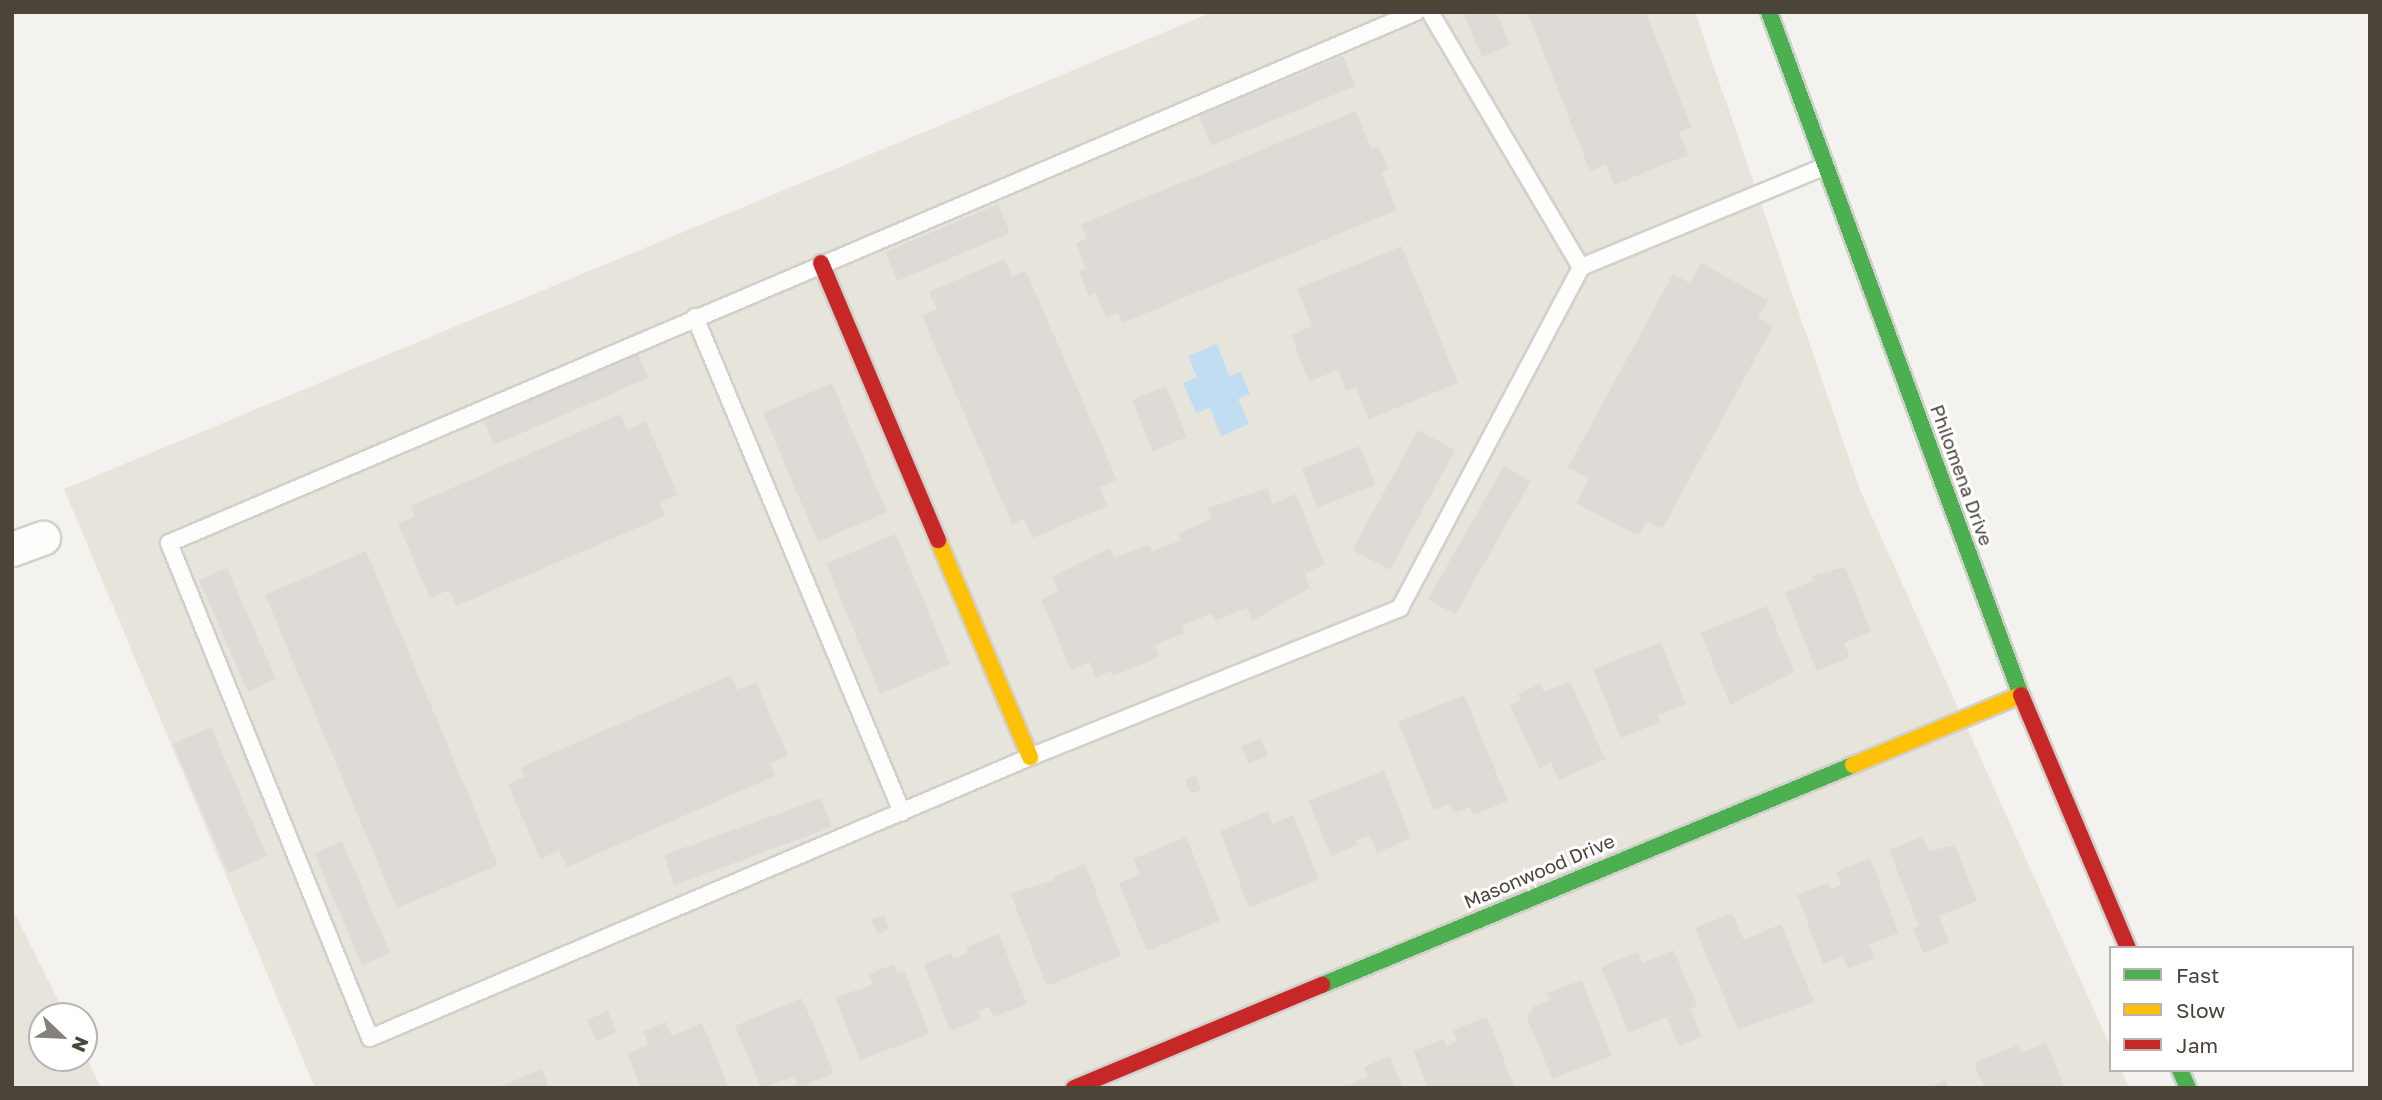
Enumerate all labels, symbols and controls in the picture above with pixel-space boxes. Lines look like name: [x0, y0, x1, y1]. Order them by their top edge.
street label: Philomena Drive: [1926, 401, 1998, 549]
street label: Masonwood Drive: [1460, 829, 1618, 913]
legend: [2109, 946, 2354, 1072]
text: Fast: [2176, 962, 2219, 988]
text: Slow: [2176, 997, 2225, 1023]
north arrow: [28, 1002, 98, 1072]
text: Jam: [2176, 1032, 2218, 1058]
text: N: [68, 1033, 94, 1056]

